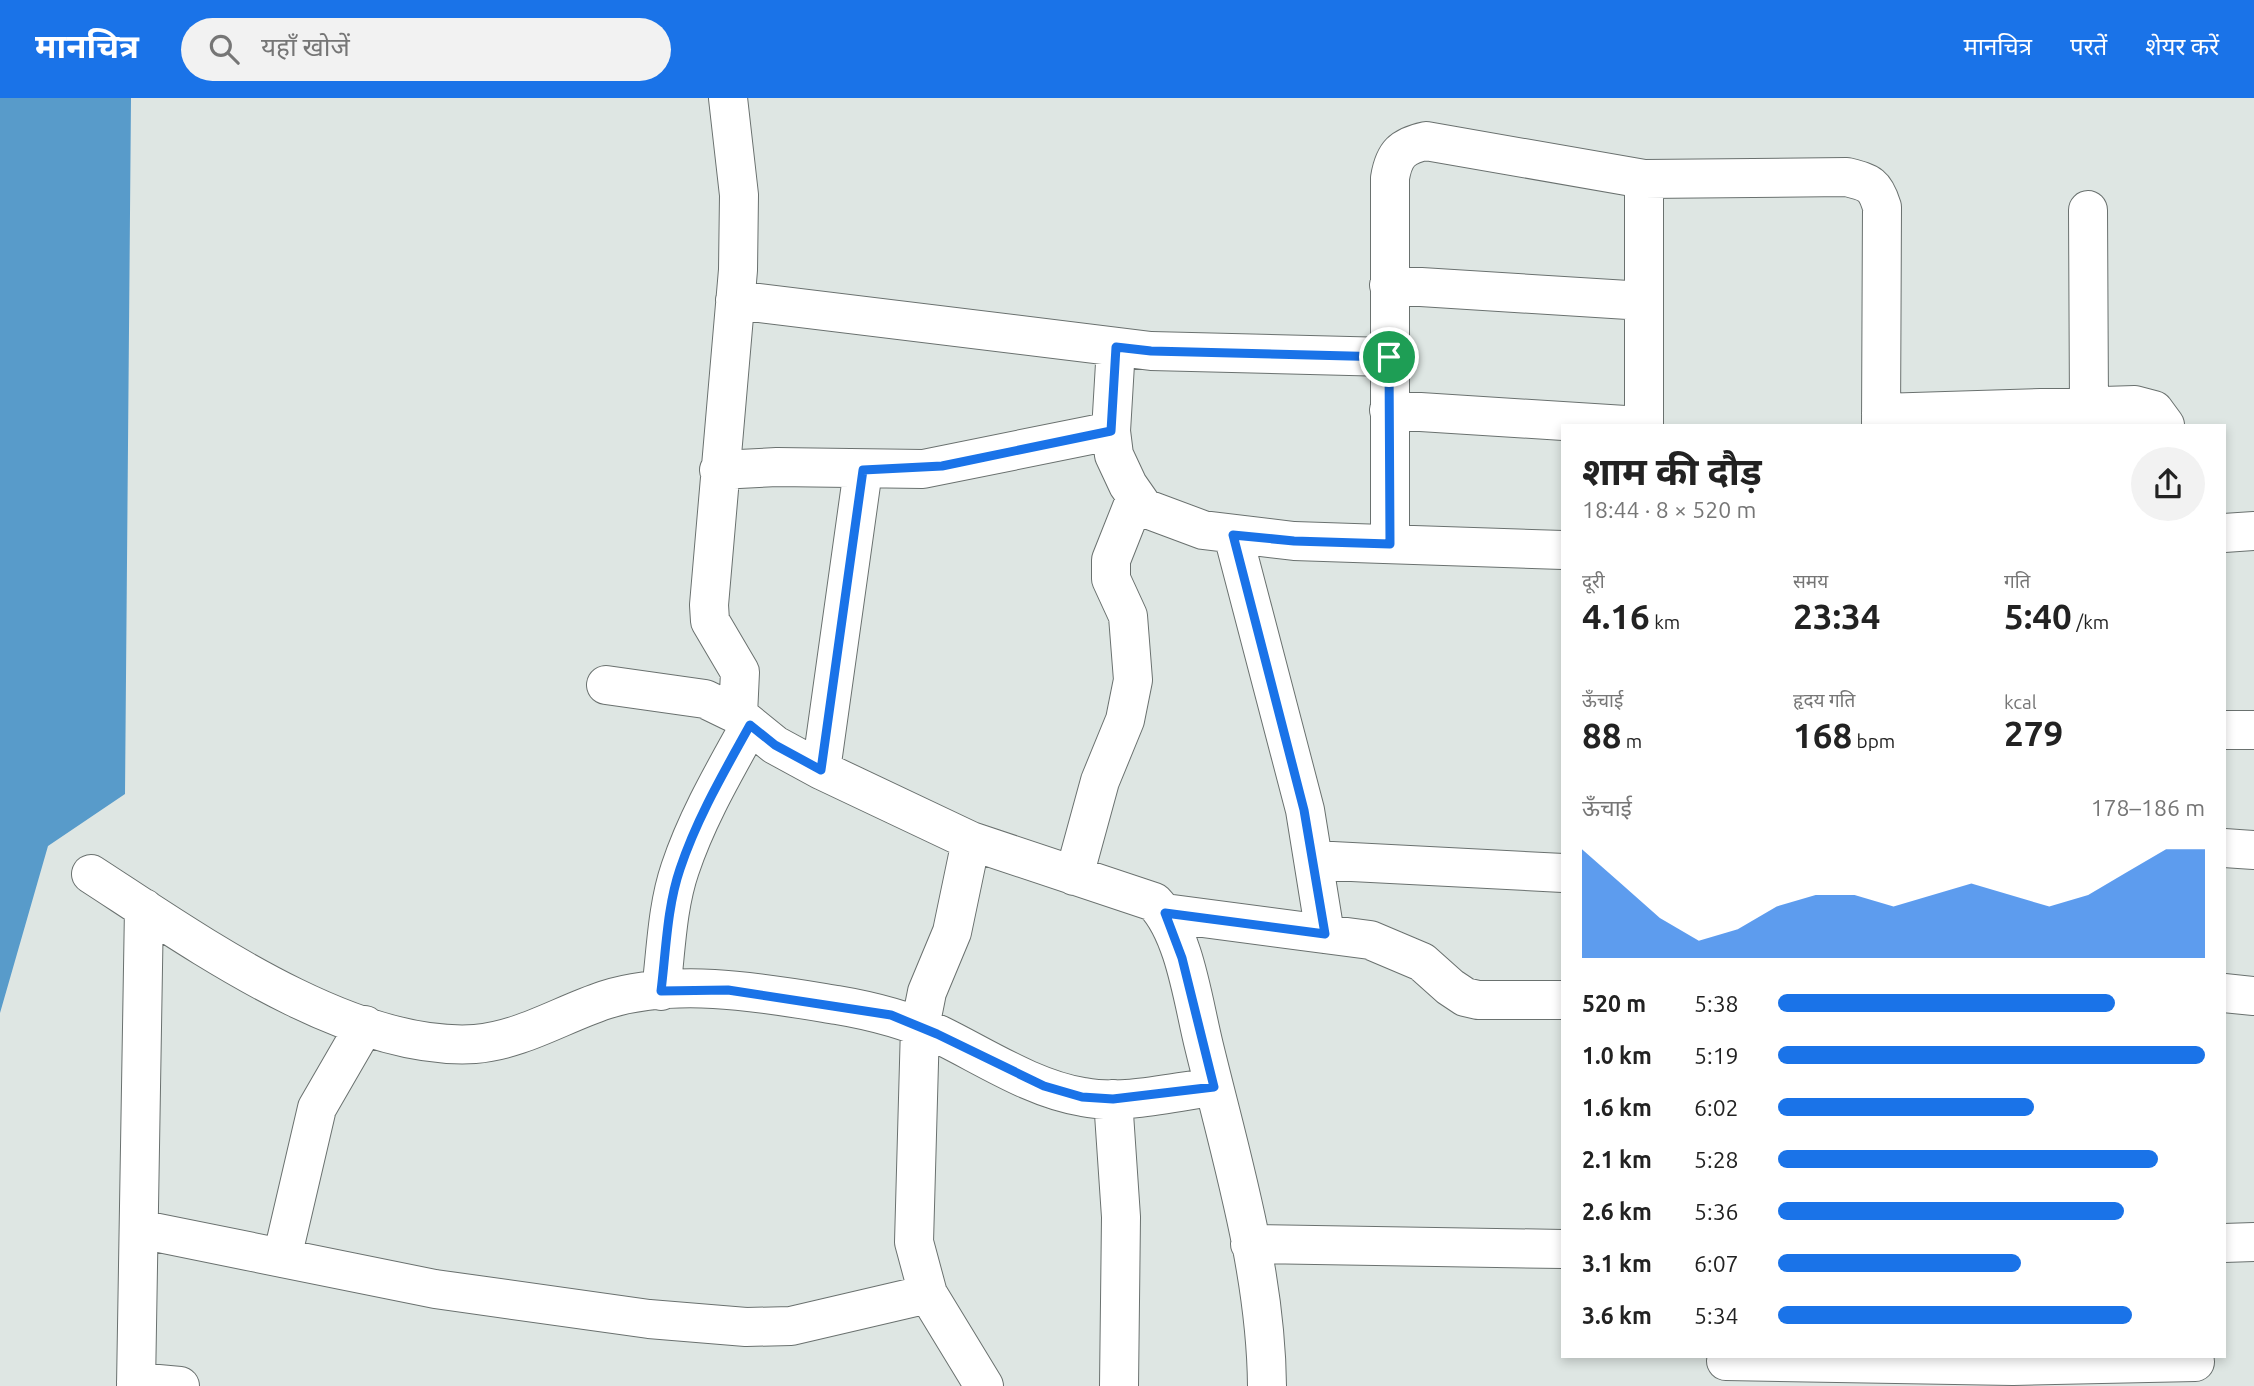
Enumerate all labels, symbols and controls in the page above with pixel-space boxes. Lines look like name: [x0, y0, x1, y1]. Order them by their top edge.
search box: [181, 18, 671, 81]
text: मानचित्र: [35, 27, 139, 64]
icon: search: [205, 30, 243, 68]
text: यहाँ खोजें: [261, 32, 350, 61]
text: मानचित्र: [1963, 33, 2032, 60]
text: परतें: [2070, 33, 2107, 60]
text: शेयर करें: [2145, 33, 2219, 60]
pin: [1359, 327, 1419, 387]
icon: arrive: [1370, 338, 1408, 376]
button: share: [2131, 447, 2205, 521]
text: शाम की दौड़: [1582, 450, 1762, 492]
text: 18:44 · 8 × 520 m: [1582, 497, 1756, 522]
text: दूरी: [1582, 570, 1605, 592]
text: समय: [1793, 570, 1828, 592]
text: गति: [2004, 570, 2030, 592]
text: 4.16: [1582, 596, 1650, 636]
text: 23:34: [1793, 596, 1881, 636]
text: 5:40: [2004, 596, 2072, 636]
text: km: [1650, 611, 1680, 633]
text: /km: [2072, 611, 2109, 633]
text: ऊँचाई: [1582, 689, 1623, 711]
text: हृदय गति: [1793, 689, 1855, 711]
text: kcal: [2004, 691, 2037, 713]
text: 279: [2004, 713, 2063, 753]
text: 88: [1582, 715, 1621, 755]
text: 168: [1793, 715, 1852, 755]
text: m: [1621, 730, 1642, 752]
text: bpm: [1852, 730, 1895, 752]
text: ऊँचाई: [1582, 795, 1632, 820]
text: 178–186 m: [2091, 795, 2205, 820]
text: 520 m: [1582, 991, 1646, 1016]
text: 5:38: [1694, 991, 1739, 1016]
text: 1.0 km: [1582, 1043, 1652, 1068]
text: 5:19: [1694, 1043, 1739, 1068]
text: 1.6 km: [1582, 1095, 1652, 1120]
text: 6:02: [1694, 1095, 1739, 1120]
text: 2.1 km: [1582, 1147, 1652, 1172]
text: 5:28: [1694, 1147, 1739, 1172]
text: 2.6 km: [1582, 1199, 1652, 1224]
text: 5:36: [1694, 1199, 1739, 1224]
text: 3.1 km: [1582, 1251, 1652, 1276]
text: 6:07: [1694, 1251, 1739, 1276]
text: 3.6 km: [1582, 1303, 1652, 1328]
text: 5:34: [1694, 1303, 1739, 1328]

